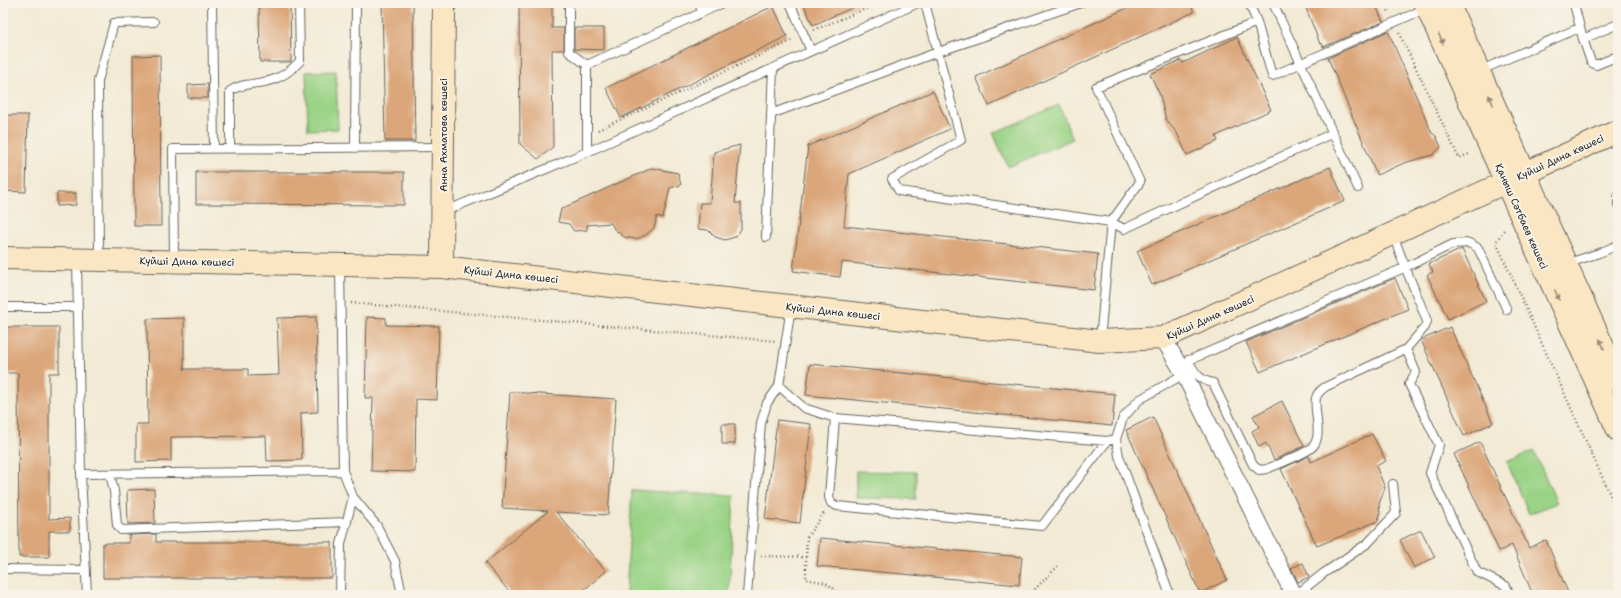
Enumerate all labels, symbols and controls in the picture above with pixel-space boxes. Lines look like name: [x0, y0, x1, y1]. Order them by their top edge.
one-way arrow: [1438, 33, 1444, 44]
street label: Анна Ахматова көшесі: [437, 78, 450, 192]
one-way arrow: [1488, 95, 1494, 106]
street label: Күйші Дина көшесі: [1514, 131, 1606, 183]
street label: Қаныш Сәтбаев көшесі: [1492, 161, 1551, 271]
street label: Күйші Дина көшесі: [139, 254, 235, 269]
street label: Күйші Дина көшесі: [463, 263, 559, 286]
one-way arrow: [1554, 289, 1560, 300]
street label: Күйші Дина көшесі: [1164, 292, 1256, 343]
street label: Күйші Дина көшесі: [785, 300, 881, 323]
one-way arrow: [1599, 338, 1605, 350]

